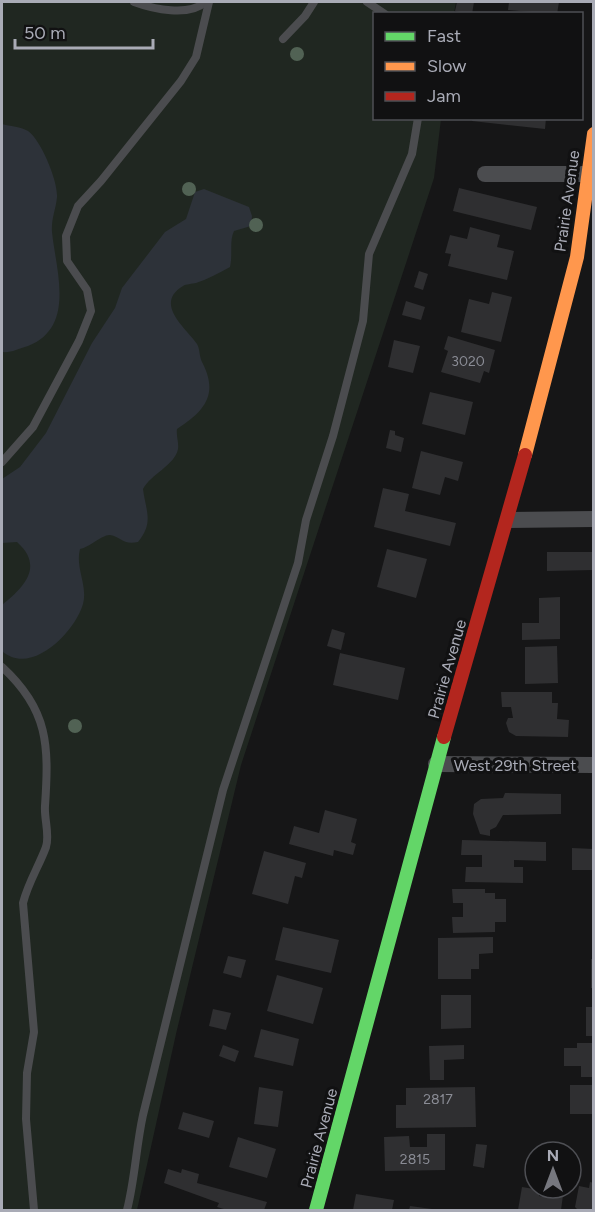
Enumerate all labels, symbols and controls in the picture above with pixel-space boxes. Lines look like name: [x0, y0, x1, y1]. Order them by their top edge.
scale bar: [15, 12, 153, 50]
legend: [373, 12, 583, 120]
text: 50 m: [24, 22, 66, 44]
text: Fast: [427, 25, 461, 47]
text: Slow: [427, 55, 466, 77]
text: Jam: [427, 85, 461, 107]
street label: Prairie Avenue: [550, 149, 584, 253]
house number: 3020: [451, 353, 485, 370]
street label: Prairie Avenue: [424, 617, 470, 721]
street label: West 29th Street: [454, 756, 576, 775]
street label: Prairie Avenue: [297, 1086, 341, 1190]
house number: 2817: [423, 1091, 453, 1108]
north arrow: [523, 1140, 583, 1200]
text: N: [547, 1146, 559, 1165]
house number: 2815: [400, 1151, 430, 1168]

